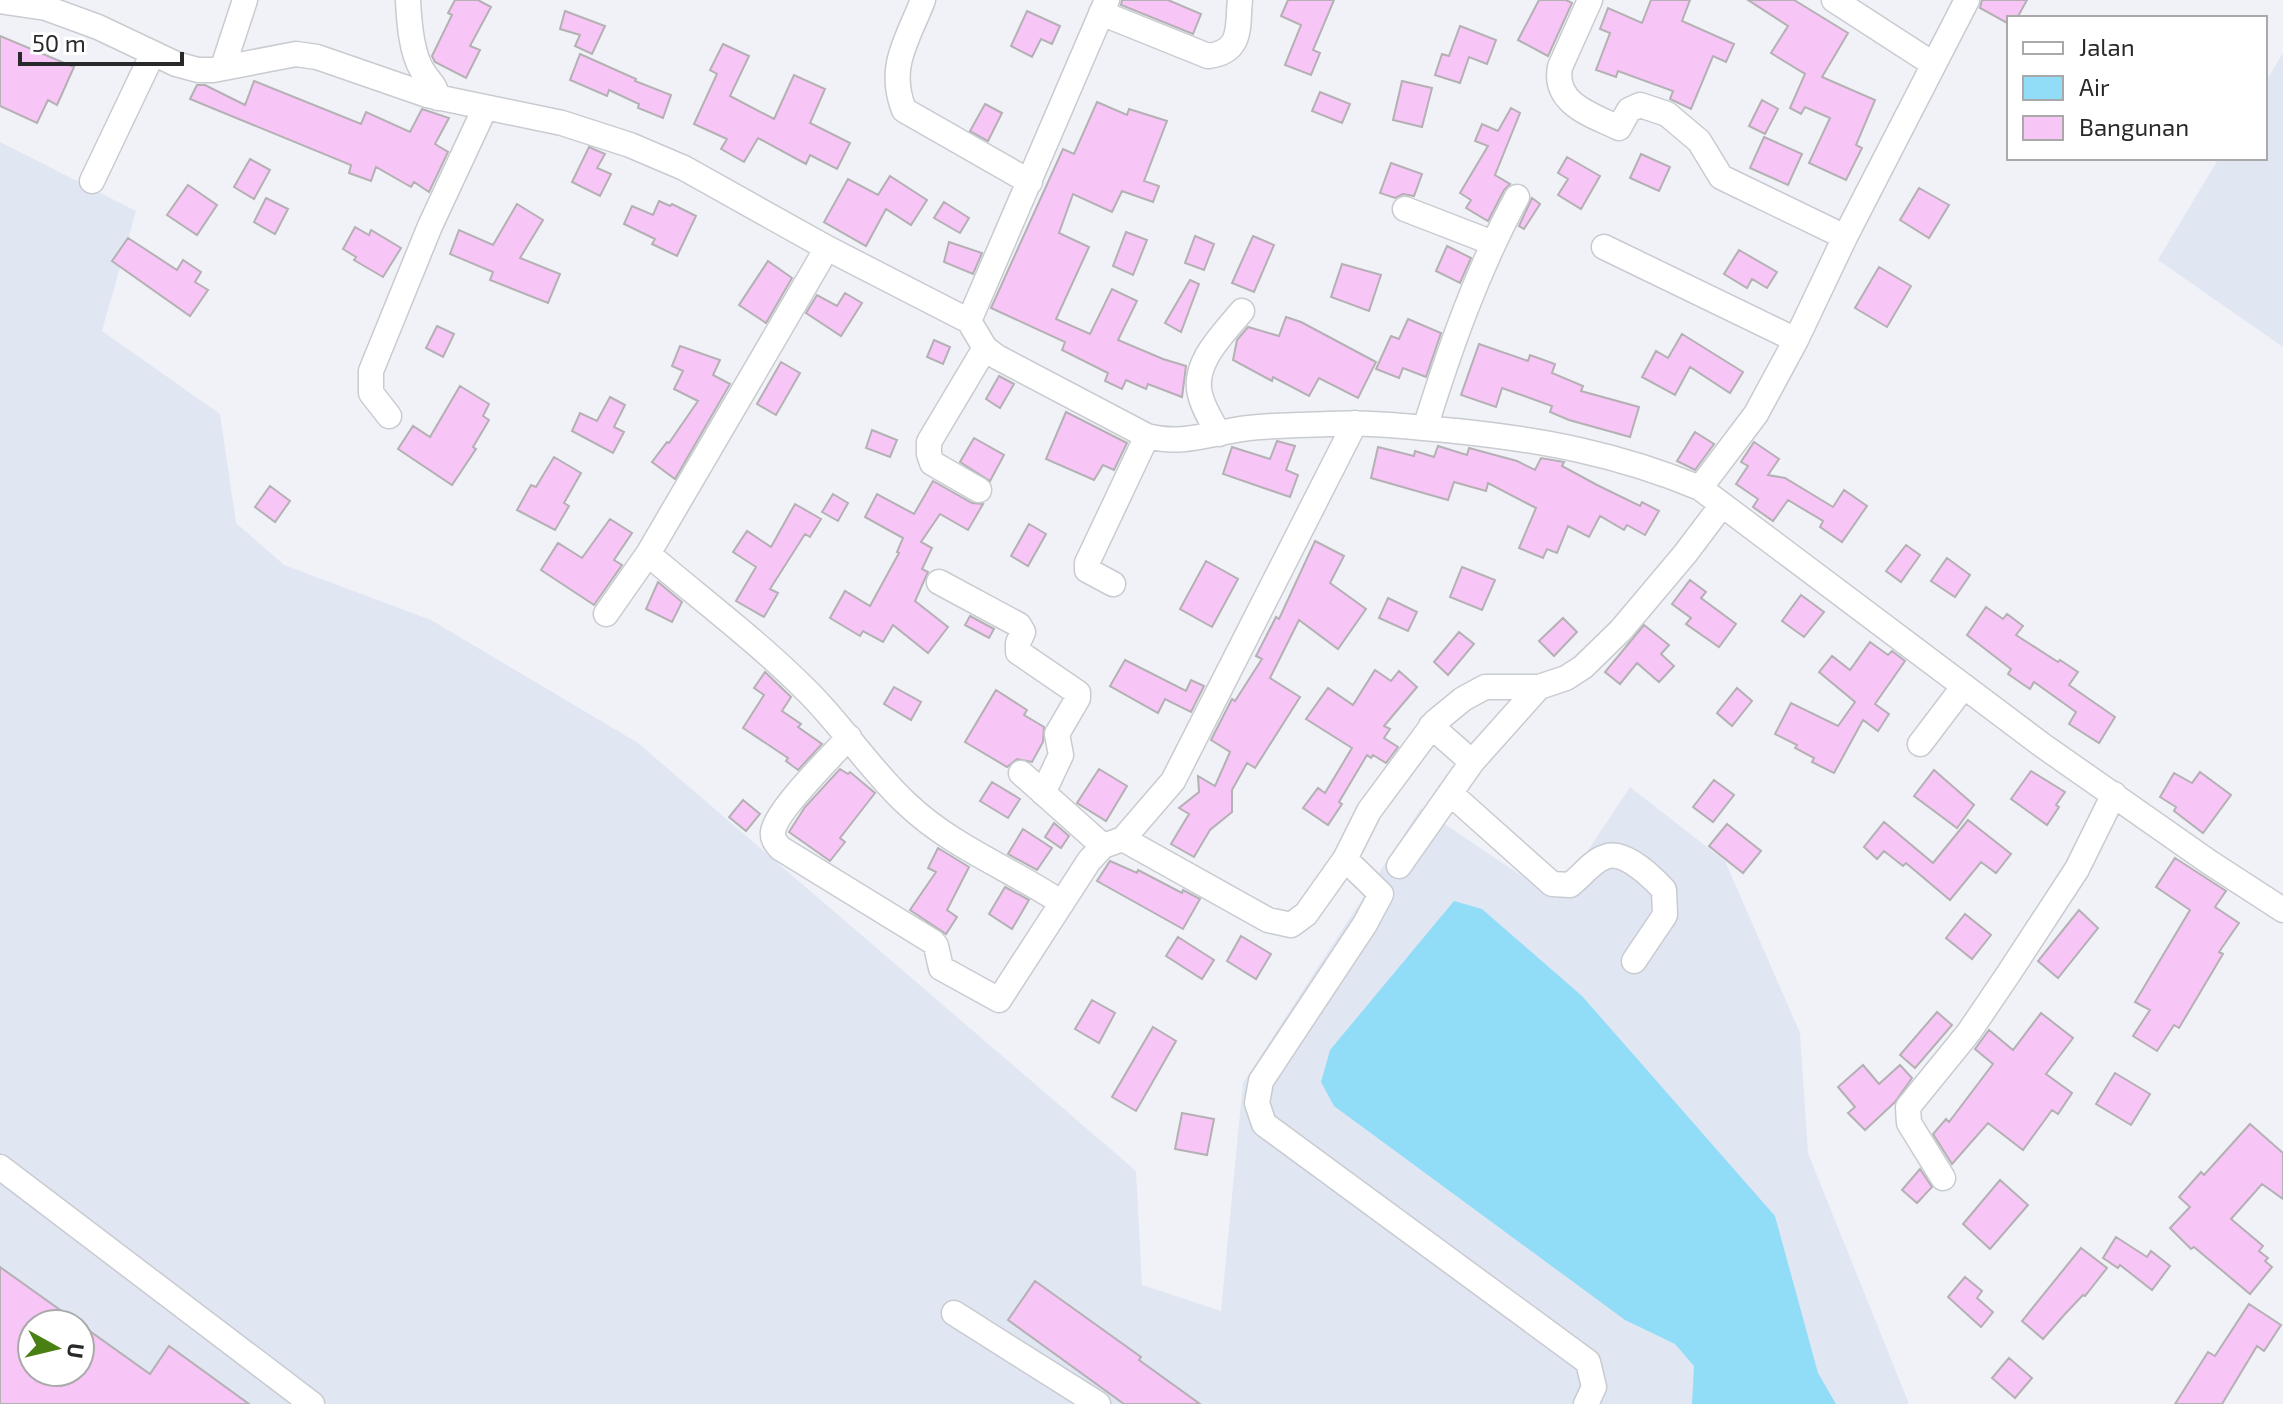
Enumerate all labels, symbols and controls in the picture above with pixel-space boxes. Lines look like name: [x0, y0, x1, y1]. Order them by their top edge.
scale bar: [20, 16, 182, 66]
legend: [2007, 16, 2267, 160]
text: 50 m: [32, 28, 86, 57]
text: Jalan: [2079, 32, 2135, 61]
text: Air: [2079, 72, 2110, 101]
text: Bangunan: [2079, 112, 2189, 141]
north arrow: [16, 1308, 96, 1388]
text: U: [63, 1342, 91, 1360]

